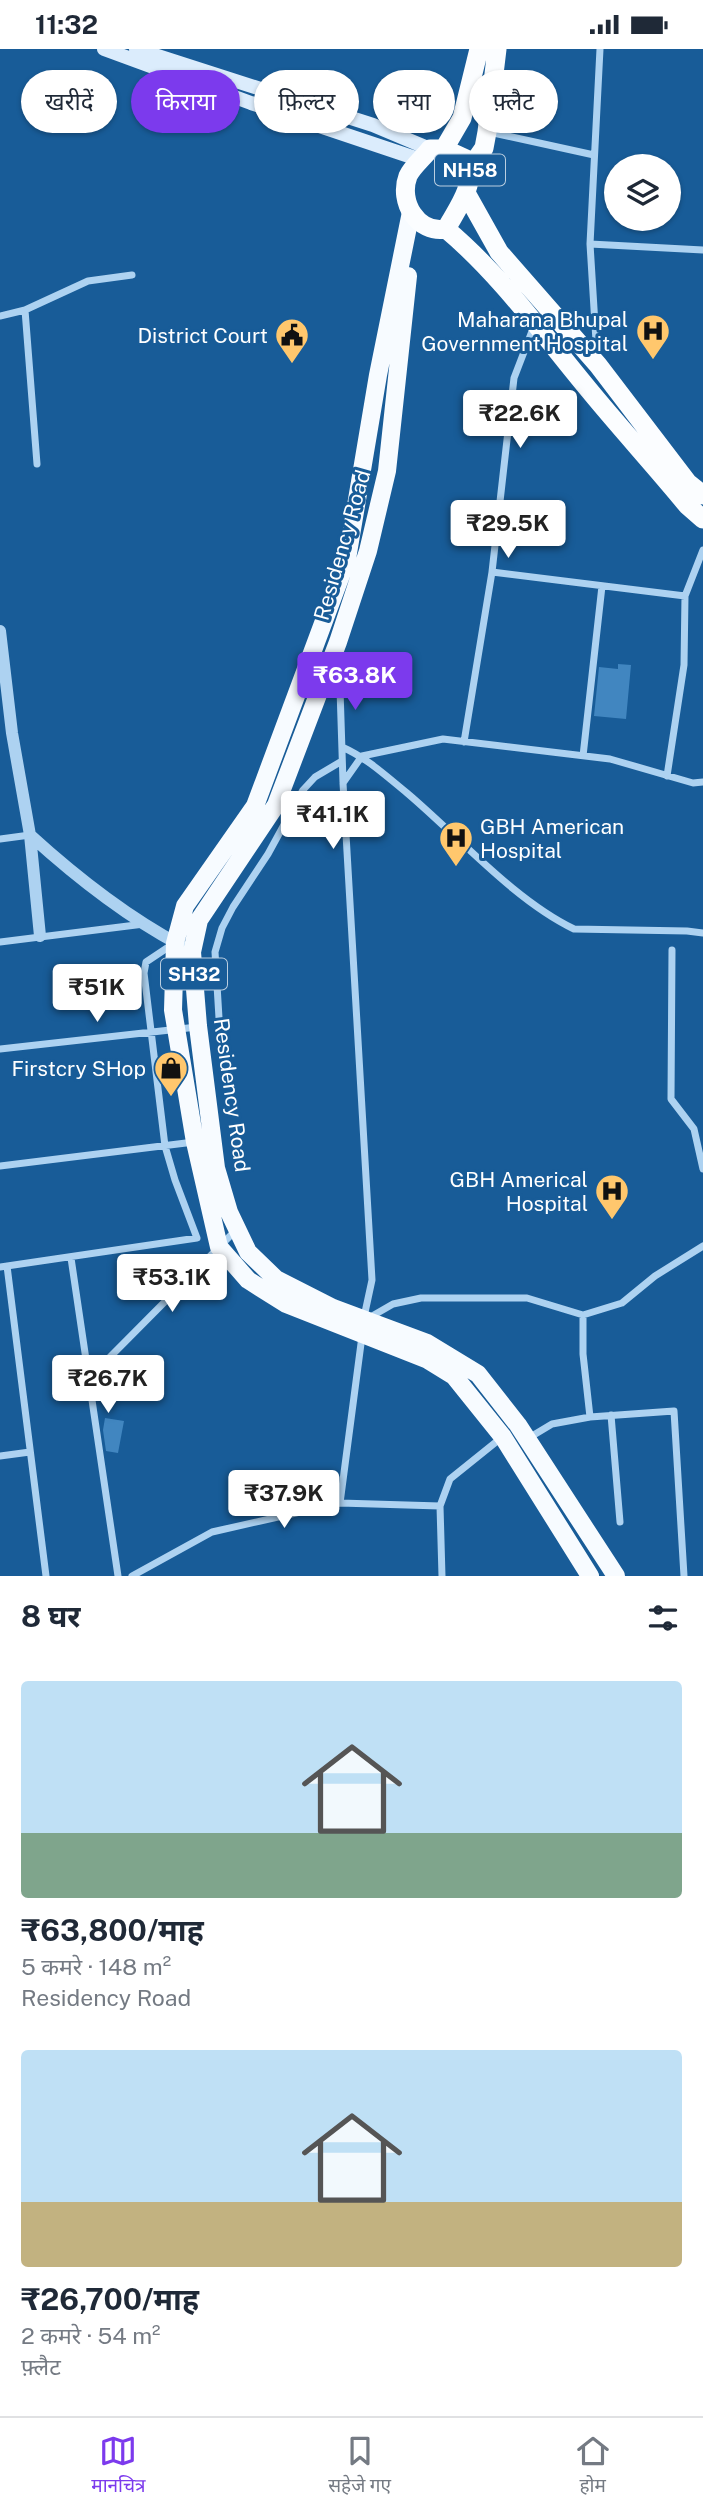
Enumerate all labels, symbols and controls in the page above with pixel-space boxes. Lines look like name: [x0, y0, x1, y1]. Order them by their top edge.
text: 11:32: [35, 9, 98, 40]
chip: खरीदें: [21, 70, 117, 133]
chip: किराया: [131, 70, 240, 133]
chip: फ़िल्टर: [254, 70, 359, 133]
chip: नया: [373, 70, 455, 133]
chip: फ़्लैट: [469, 70, 558, 133]
road number: NH58: [435, 154, 505, 185]
map controls: [604, 154, 681, 231]
button: layers: [604, 154, 681, 231]
place label: Maharana Bhupal Government Hospital: [421, 307, 628, 356]
hospital icon: Maharana Bhupal Government Hospital: [634, 312, 672, 361]
public building icon: District Court: [273, 316, 311, 365]
place label: District Court: [137, 323, 268, 348]
pin: ₹22.6K: [463, 391, 577, 450]
text: ₹22.6K: [479, 399, 561, 426]
street label: Residency Road: [309, 467, 375, 623]
pin: ₹29.5K: [451, 501, 565, 560]
text: ₹29.5K: [467, 509, 549, 536]
pin: ₹63.8K: [298, 653, 412, 712]
text: ₹63.8K: [313, 661, 397, 688]
pin: ₹41.1K: [276, 791, 390, 851]
text: ₹41.1K: [297, 800, 369, 827]
place label: GBH American Hospital: [480, 814, 624, 863]
hospital icon: GBH American Hospital: [437, 819, 475, 868]
road number: SH32: [161, 958, 227, 989]
pin: ₹51K: [56, 965, 138, 1024]
text: ₹51K: [69, 973, 125, 1000]
street label: Residency Road: [209, 1016, 255, 1174]
shop icon: Firstcry SHop: [152, 1049, 190, 1098]
place label: Firstcry SHop: [11, 1056, 146, 1081]
place label: GBH Americal Hospital: [450, 1167, 588, 1216]
hospital icon: GBH Americal Hospital: [593, 1172, 631, 1221]
pin: ₹53.1K: [115, 1255, 229, 1314]
text: ₹53.1K: [133, 1263, 211, 1290]
pin: ₹26.7K: [51, 1355, 165, 1415]
text: ₹26.7K: [68, 1364, 148, 1391]
pin: ₹37.9K: [227, 1471, 341, 1530]
text: ₹37.9K: [244, 1479, 324, 1506]
text: 8 घर: [21, 1598, 81, 1634]
icon: filters: [644, 1599, 682, 1637]
icon: home: [289, 1726, 415, 1852]
text: ₹63,800/माह: [21, 1912, 204, 1948]
text: 5 कमरे · 148 m²: [21, 1953, 171, 1980]
text: Residency Road: [21, 1984, 191, 2011]
icon: home: [289, 2095, 415, 2221]
text: ₹26,700/माह: [21, 2281, 199, 2317]
text: 2 कमरे · 54 m²: [21, 2322, 161, 2349]
text: फ़्लैट: [21, 2353, 61, 2380]
tab: मानचित्र: [91, 2432, 146, 2500]
tab: सहेजे गए: [328, 2432, 391, 2500]
tab: होम: [574, 2432, 612, 2500]

